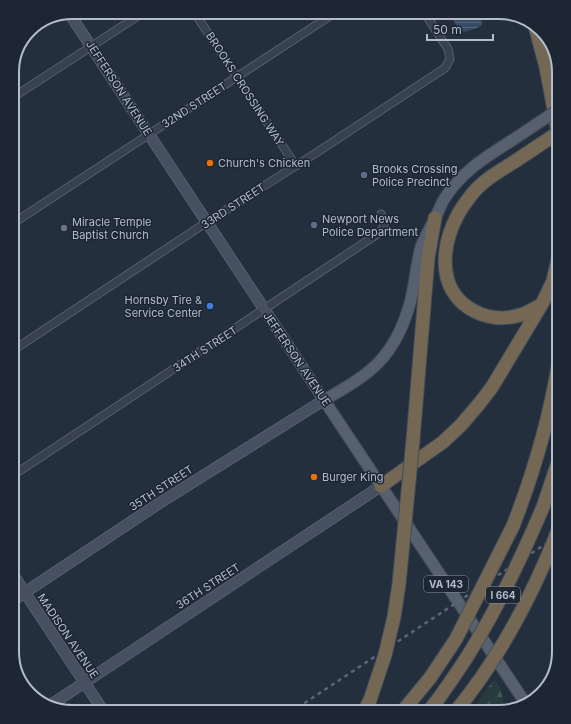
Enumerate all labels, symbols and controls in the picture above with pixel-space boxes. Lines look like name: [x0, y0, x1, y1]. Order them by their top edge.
scale bar: [427, 16, 493, 42]
text: 50 m: [433, 22, 462, 37]
street label: BROOKS CROSSING WAY: [203, 29, 287, 149]
street label: JEFFERSON AVENUE: [83, 38, 155, 138]
street label: 32ND STREET: [159, 79, 229, 131]
place label: Church's Chicken: [218, 156, 310, 170]
marker: Church's Chicken: [205, 158, 215, 168]
place label: Brooks Crossing Police Precinct: [372, 162, 457, 189]
marker: Brooks Crossing Police Precinct: [359, 170, 369, 180]
street label: 33RD STREET: [198, 180, 268, 232]
place label: Newport News Police Department: [322, 212, 419, 239]
place label: Miracle Temple Baptist Church: [72, 215, 151, 242]
marker: Newport News Police Department: [309, 220, 319, 230]
marker: Miracle Temple Baptist Church: [59, 223, 69, 233]
place label: Hornsby Tire & Service Center: [125, 293, 202, 320]
marker: Hornsby Tire & Service Center: [205, 301, 215, 311]
street label: JEFFERSON AVENUE: [260, 309, 334, 409]
street label: 34TH STREET: [170, 323, 240, 375]
street label: 35TH STREET: [126, 462, 196, 514]
place label: Burger King: [322, 470, 384, 484]
marker: Burger King: [309, 472, 319, 482]
street label: 36TH STREET: [173, 560, 243, 612]
road number: VA 143: [424, 576, 468, 592]
road number: I 664: [486, 587, 520, 603]
street label: MADISON AVENUE: [34, 591, 102, 681]

